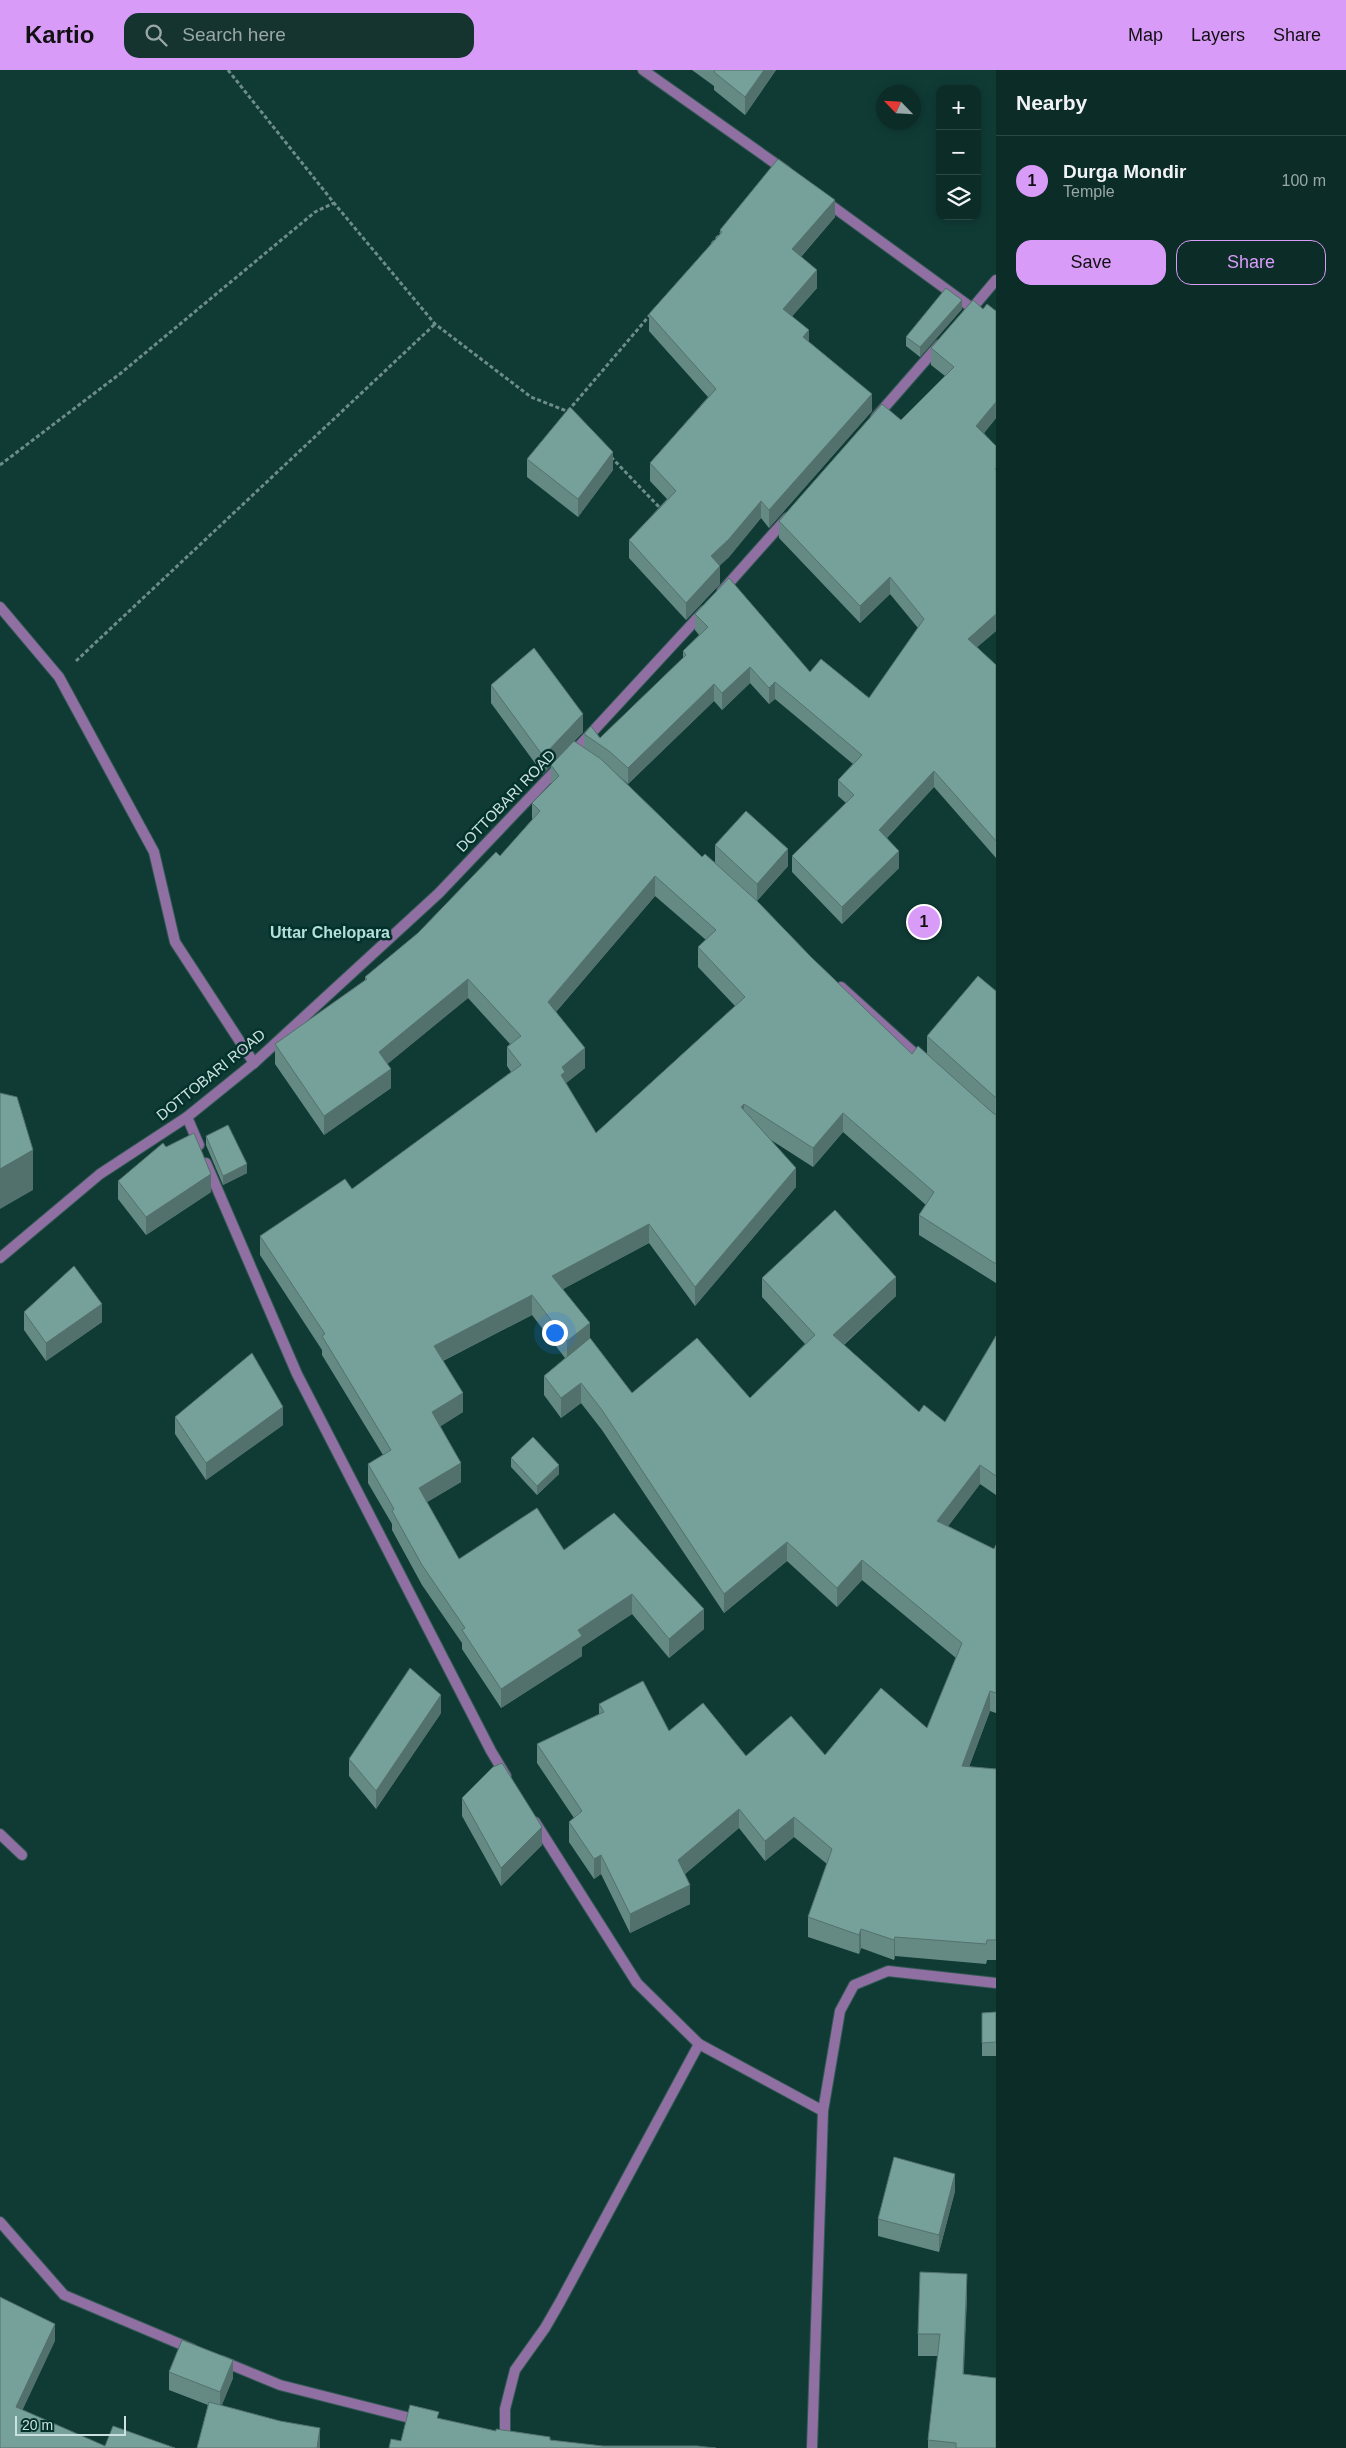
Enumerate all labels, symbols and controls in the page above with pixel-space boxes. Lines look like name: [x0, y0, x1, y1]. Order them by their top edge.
search box: [124, 13, 474, 58]
text: Kartio: [25, 21, 94, 48]
icon: search: [142, 21, 170, 49]
text: Search here: [182, 24, 286, 45]
text: Map: [1128, 25, 1163, 45]
text: Layers: [1191, 25, 1245, 45]
text: Share: [1273, 25, 1321, 45]
north arrow: [876, 85, 921, 130]
map controls: [936, 85, 981, 220]
button: +: [936, 85, 981, 130]
text: Nearby: [1016, 91, 1087, 114]
button: −: [936, 130, 981, 175]
text: Durga Mondir: [1063, 161, 1187, 182]
text: 1: [1028, 172, 1036, 189]
text: 100 m: [1282, 172, 1326, 189]
button: layers: [936, 175, 981, 220]
text: Temple: [1063, 183, 1115, 200]
button: Save: [1016, 240, 1166, 285]
button: Share: [1176, 240, 1326, 285]
street label: DOTTOBARI ROAD: [453, 746, 559, 855]
pin: 1: [908, 903, 940, 941]
district label: Uttar Chelopara: [270, 924, 390, 941]
street label: DOTTOBARI ROAD: [153, 1026, 269, 1124]
your location: [542, 1320, 568, 1346]
scale bar: [15, 2413, 126, 2436]
text: 20 m: [22, 2417, 53, 2433]

